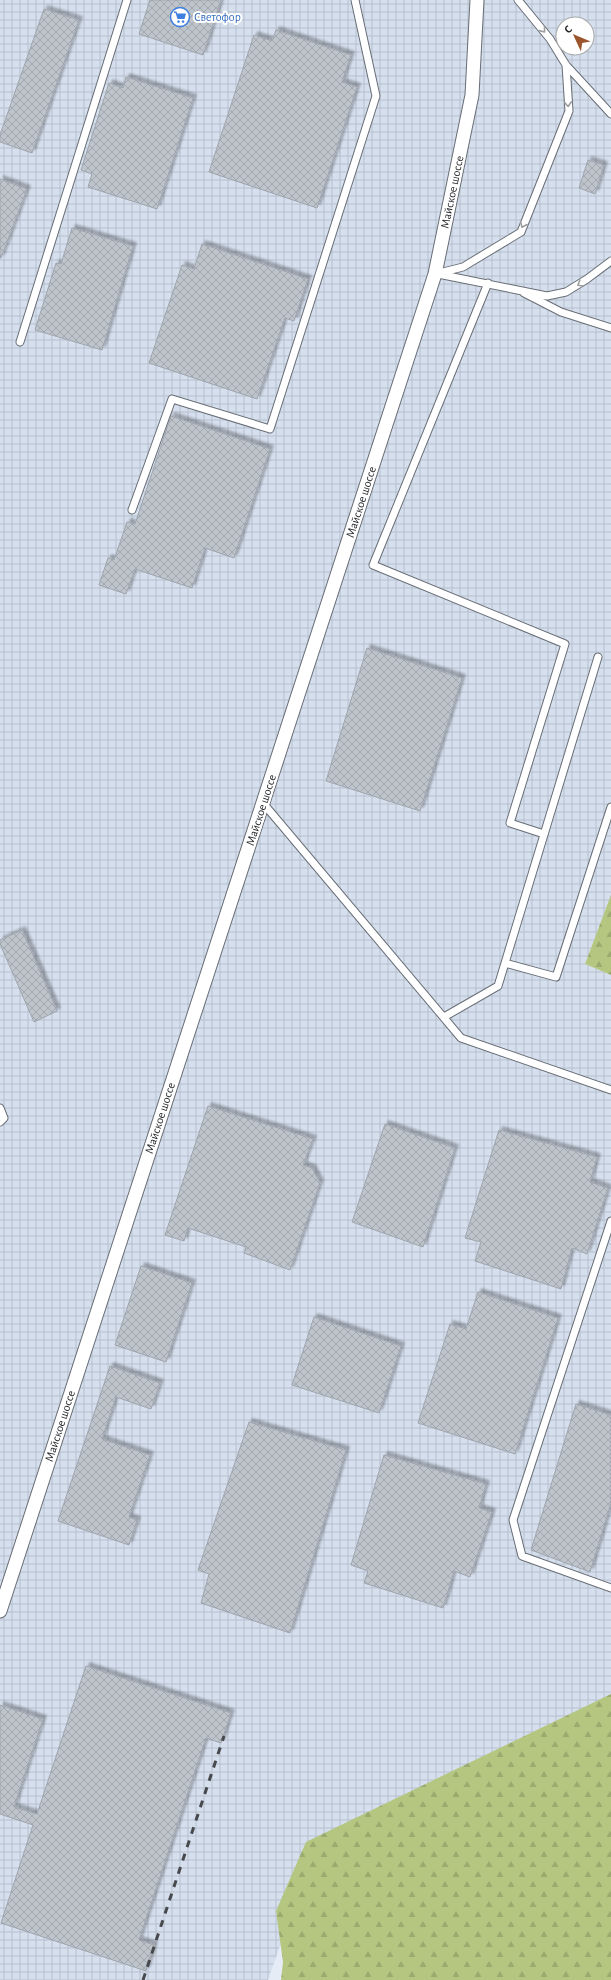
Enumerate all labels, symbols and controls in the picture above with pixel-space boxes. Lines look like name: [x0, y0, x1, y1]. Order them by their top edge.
supermarket icon: Светофор: [169, 6, 191, 28]
place label: Светофор: [194, 11, 241, 23]
north arrow: [555, 16, 595, 56]
text: С: [562, 23, 574, 35]
one-way arrow: [538, 26, 545, 33]
one-way arrow: [564, 101, 573, 107]
street label: Майское шоссе: [438, 154, 466, 230]
one-way arrow: [520, 222, 528, 229]
one-way arrow: [577, 279, 584, 286]
street label: Майское шоссе: [344, 465, 378, 539]
street label: Майское шоссе: [244, 773, 278, 847]
street label: Майское шоссе: [143, 1081, 177, 1155]
street label: Майское шоссе: [43, 1389, 77, 1463]

